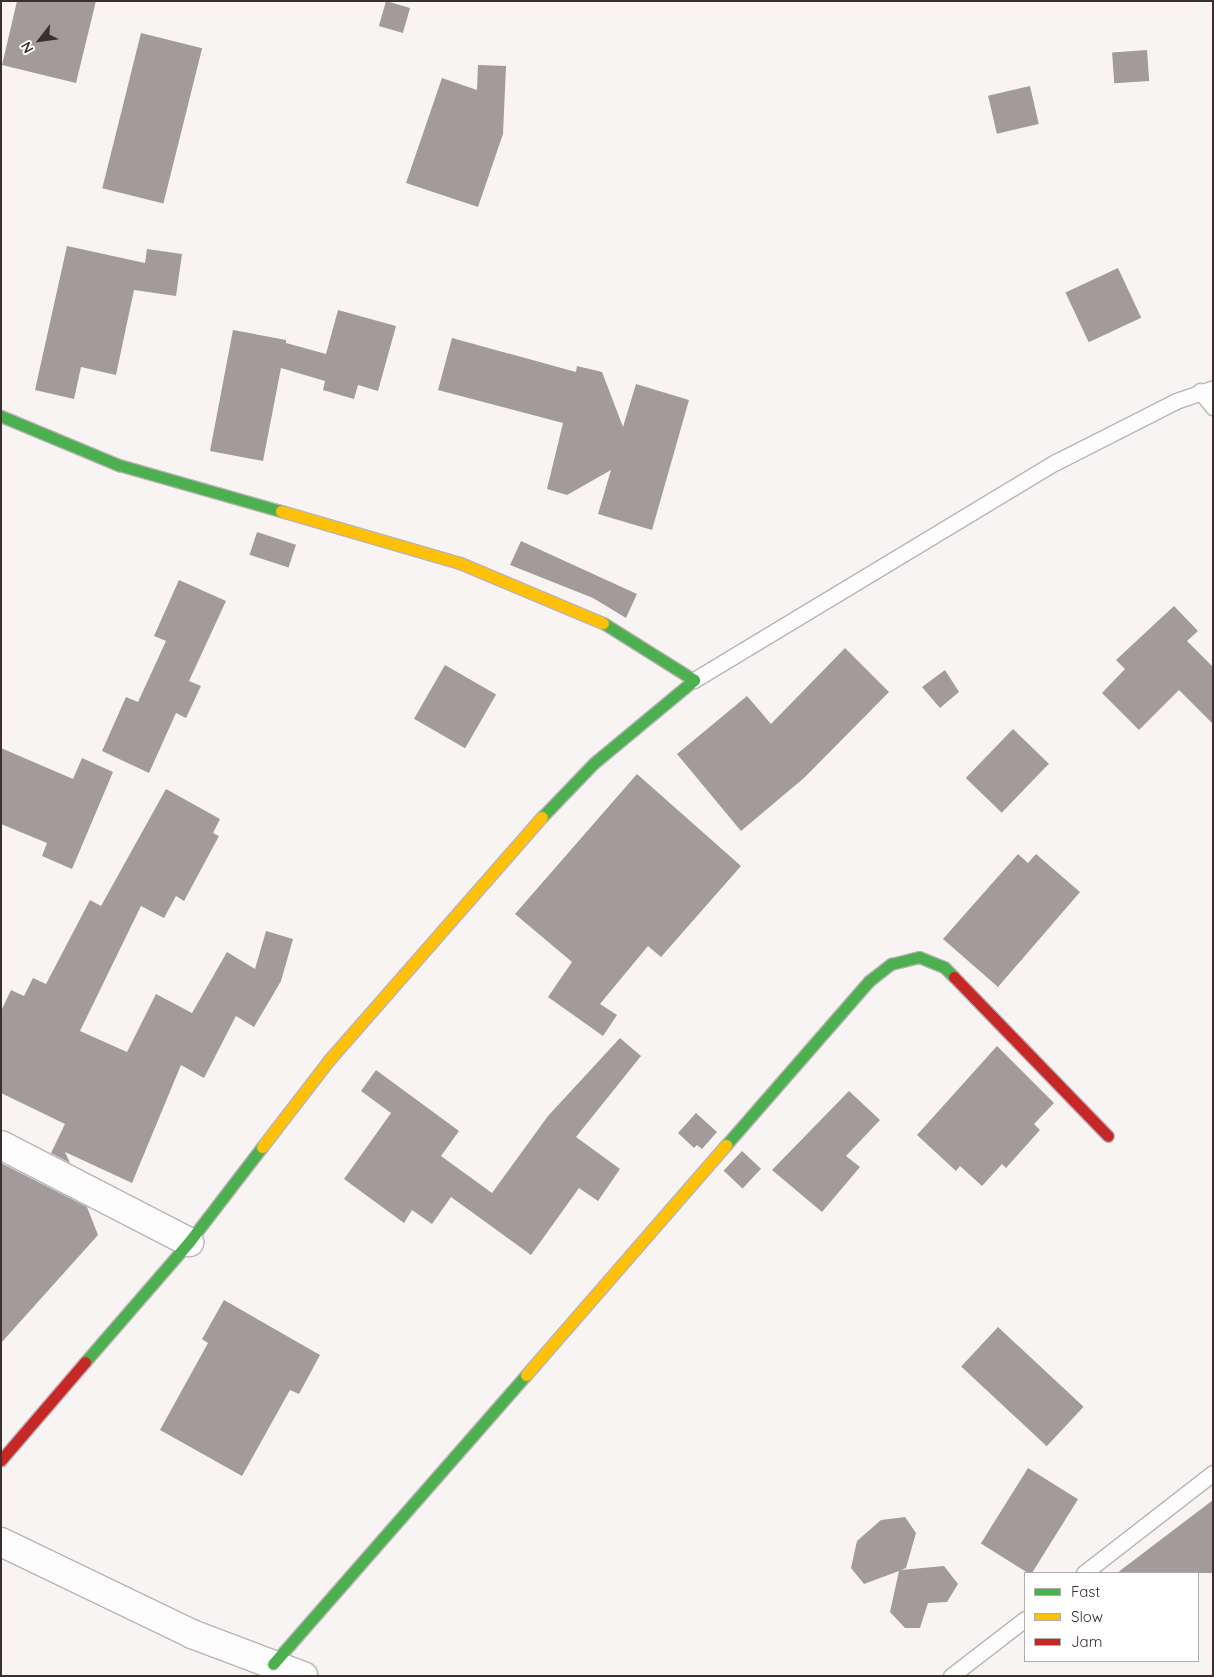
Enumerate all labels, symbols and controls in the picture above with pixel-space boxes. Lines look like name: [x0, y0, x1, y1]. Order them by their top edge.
north arrow: [15, 15, 65, 65]
text: N: [17, 39, 37, 56]
legend: [1024, 1572, 1199, 1662]
text: Fast: [1071, 1582, 1100, 1601]
text: Slow: [1071, 1607, 1103, 1626]
text: Jam: [1071, 1632, 1102, 1651]

